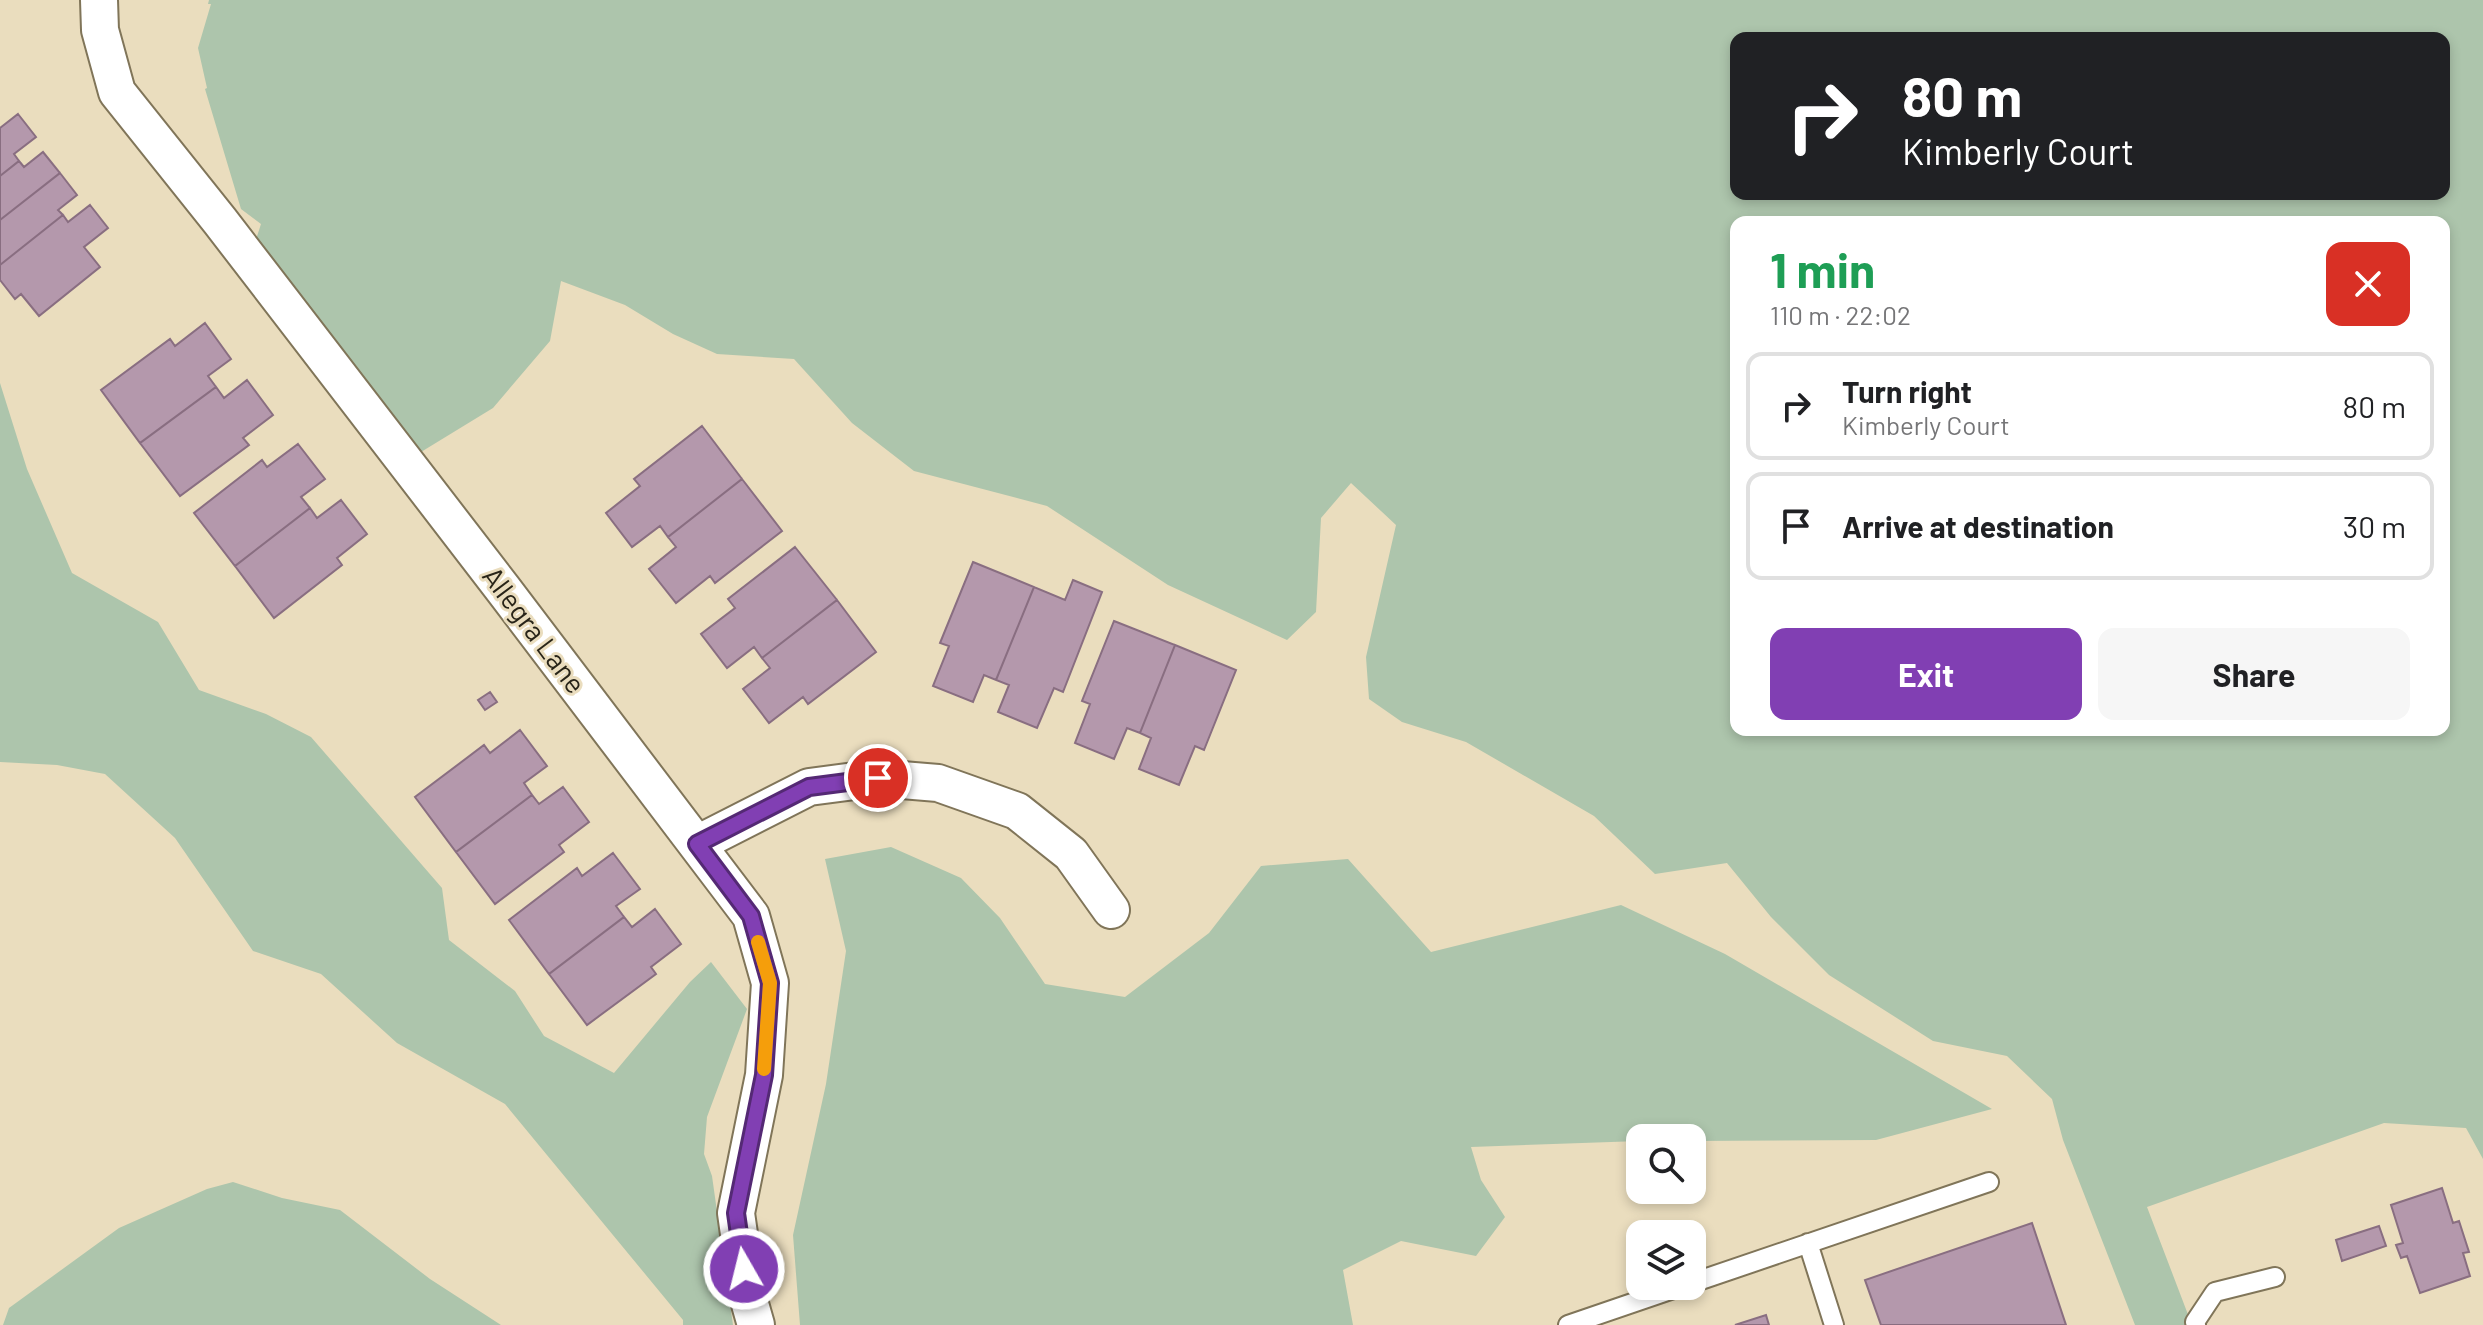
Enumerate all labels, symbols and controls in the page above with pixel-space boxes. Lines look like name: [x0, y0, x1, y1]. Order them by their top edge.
text: 80 m: [1902, 61, 2022, 128]
icon: right: [1770, 64, 1874, 168]
text: Kimberly Court: [1902, 129, 2134, 172]
text: 1 min: [1770, 240, 1875, 298]
button: close: [2326, 242, 2410, 326]
text: 110 m · 22:02: [1770, 299, 1911, 330]
text: Turn right: [1842, 373, 1972, 409]
icon: right: [1774, 384, 1818, 428]
text: 80 m: [2343, 388, 2406, 424]
text: Kimberly Court: [1842, 409, 2010, 440]
icon: arrive: [1774, 504, 1818, 548]
text: Arrive at destination: [1842, 508, 2114, 544]
text: 30 m: [2343, 508, 2406, 544]
street label: Allegra Lane: [476, 559, 593, 699]
button: Exit: [1770, 628, 2082, 720]
button: Share: [2098, 628, 2410, 720]
pin: [844, 744, 912, 812]
icon: arrive: [856, 756, 900, 800]
map controls: [1626, 1124, 1706, 1300]
button: search: [1626, 1124, 1706, 1204]
button: layers: [1626, 1220, 1706, 1300]
position arrow: [702, 1227, 786, 1311]

